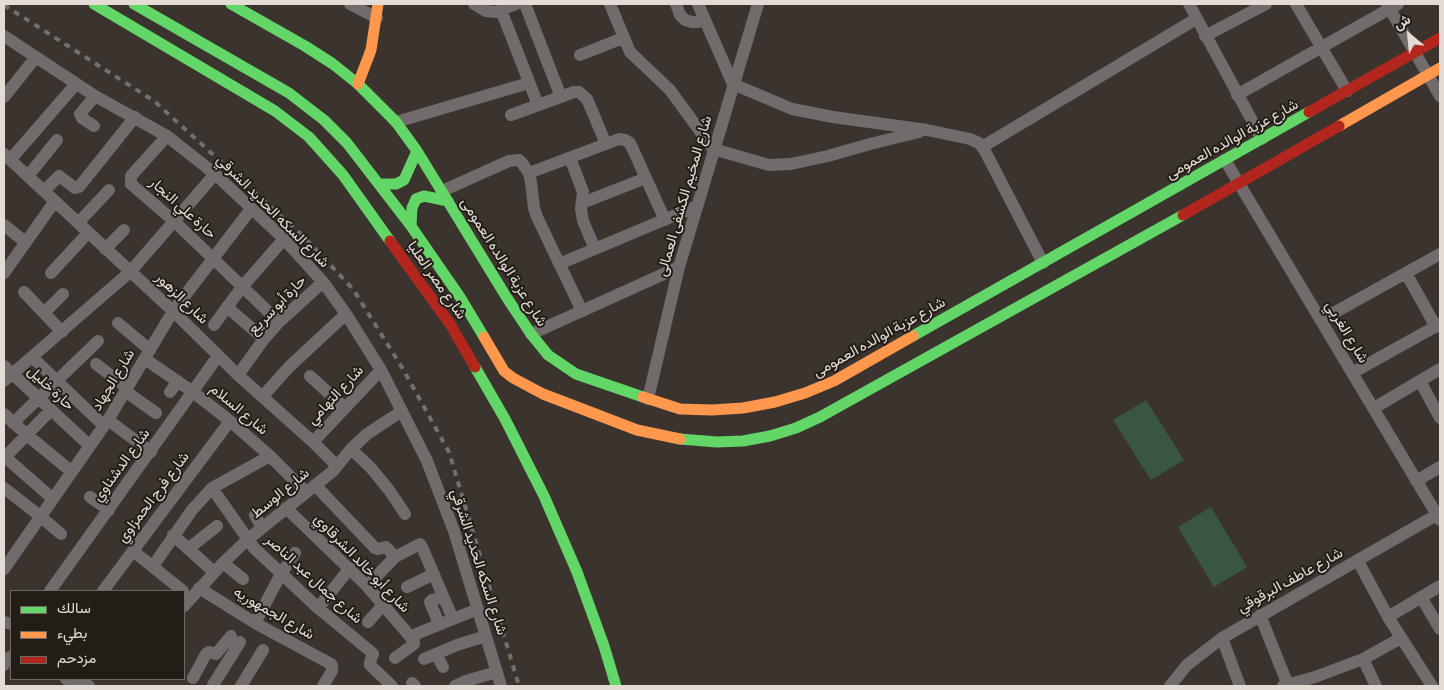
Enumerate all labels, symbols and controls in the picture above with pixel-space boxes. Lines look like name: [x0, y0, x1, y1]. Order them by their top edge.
north arrow: [1384, 10, 1434, 60]
text: ش: [1391, 11, 1413, 33]
street label: شارع عزبة الوالده العمومى: [1163, 95, 1301, 183]
street label: شارع المخيم الكشفى العمالى: [652, 114, 716, 278]
street label: شارع السكه الحديد الشرقي: [213, 151, 333, 271]
street label: حارة علي النجار: [146, 173, 220, 243]
street label: شارع عزبة الوالده العمومى: [457, 194, 551, 330]
street label: شارع مصر العليا: [403, 237, 471, 323]
street label: شارع الزهور: [152, 268, 212, 328]
street label: حارة أبو سريع: [244, 272, 310, 338]
street label: شارع عزبة الوالده العمومى: [810, 293, 948, 381]
street label: شارع الغربي: [1321, 298, 1373, 366]
street label: شارع الجهاد: [88, 346, 138, 414]
street label: حارة خليل: [24, 362, 78, 414]
street label: شارع التهامي: [303, 362, 367, 428]
street label: شارع السلام: [206, 379, 272, 439]
street label: شارع الدشناوي: [88, 425, 154, 505]
street label: شارع فرج الحمزاوي: [113, 448, 193, 546]
street label: شارع الوسط: [247, 464, 313, 522]
street label: شارع السكه الحديد الشرقي: [447, 487, 511, 637]
street label: شارع أبو خالد الشرقاوي: [310, 510, 414, 616]
street label: شارع جمال عبد الناصر: [262, 531, 366, 627]
street label: شارع عاطف البرقوقي: [1234, 544, 1346, 616]
street label: شارع الجمهوريه: [230, 583, 318, 643]
legend: [10, 590, 185, 680]
text: سالك: [57, 599, 91, 616]
text: بطيء: [57, 624, 87, 641]
text: مزدحم: [57, 649, 96, 666]

